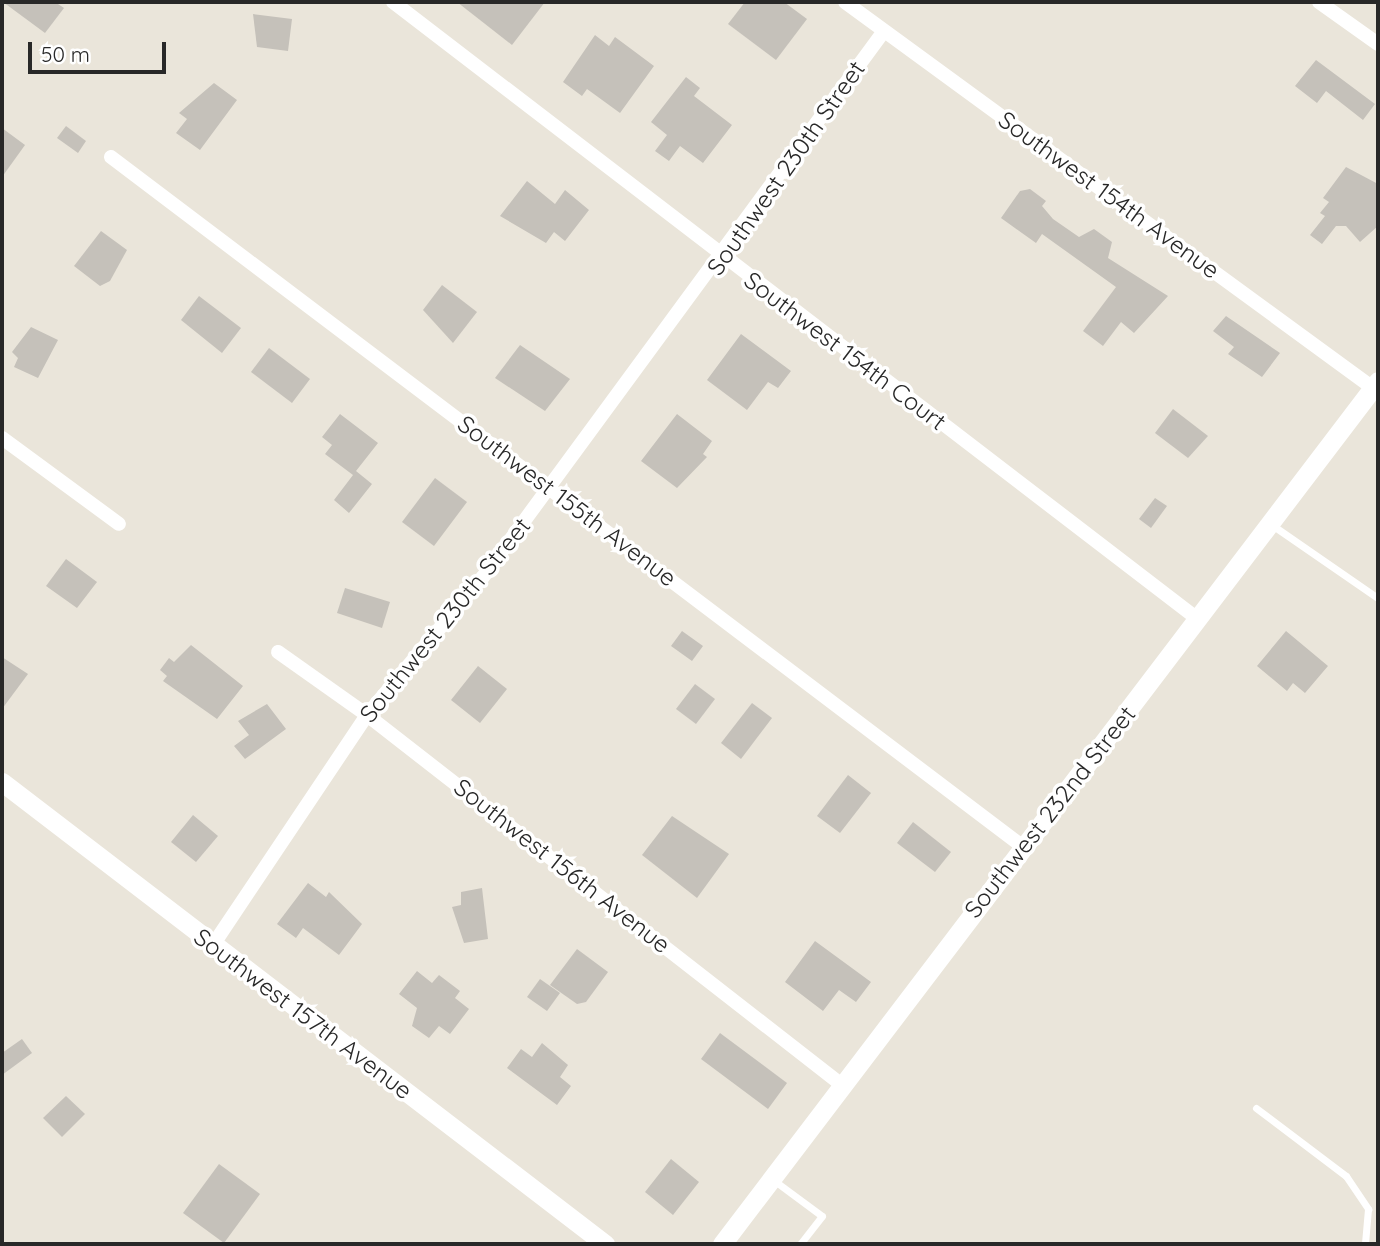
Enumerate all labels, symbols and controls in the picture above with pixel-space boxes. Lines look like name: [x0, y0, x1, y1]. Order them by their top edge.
scale bar: [32, 28, 170, 72]
text: 50 m: [41, 41, 90, 67]
street label: Southwest 230th Street: [701, 55, 871, 281]
street label: Southwest 154th Avenue: [993, 105, 1225, 285]
street label: Southwest 154th Court: [738, 266, 952, 436]
street label: Southwest 155th Avenue: [452, 409, 682, 593]
street label: Southwest 230th Street: [354, 512, 536, 728]
street label: Southwest 232nd Street: [958, 700, 1142, 924]
street label: Southwest 156th Avenue: [448, 773, 676, 959]
street label: Southwest 157th Avenue: [188, 923, 418, 1105]

